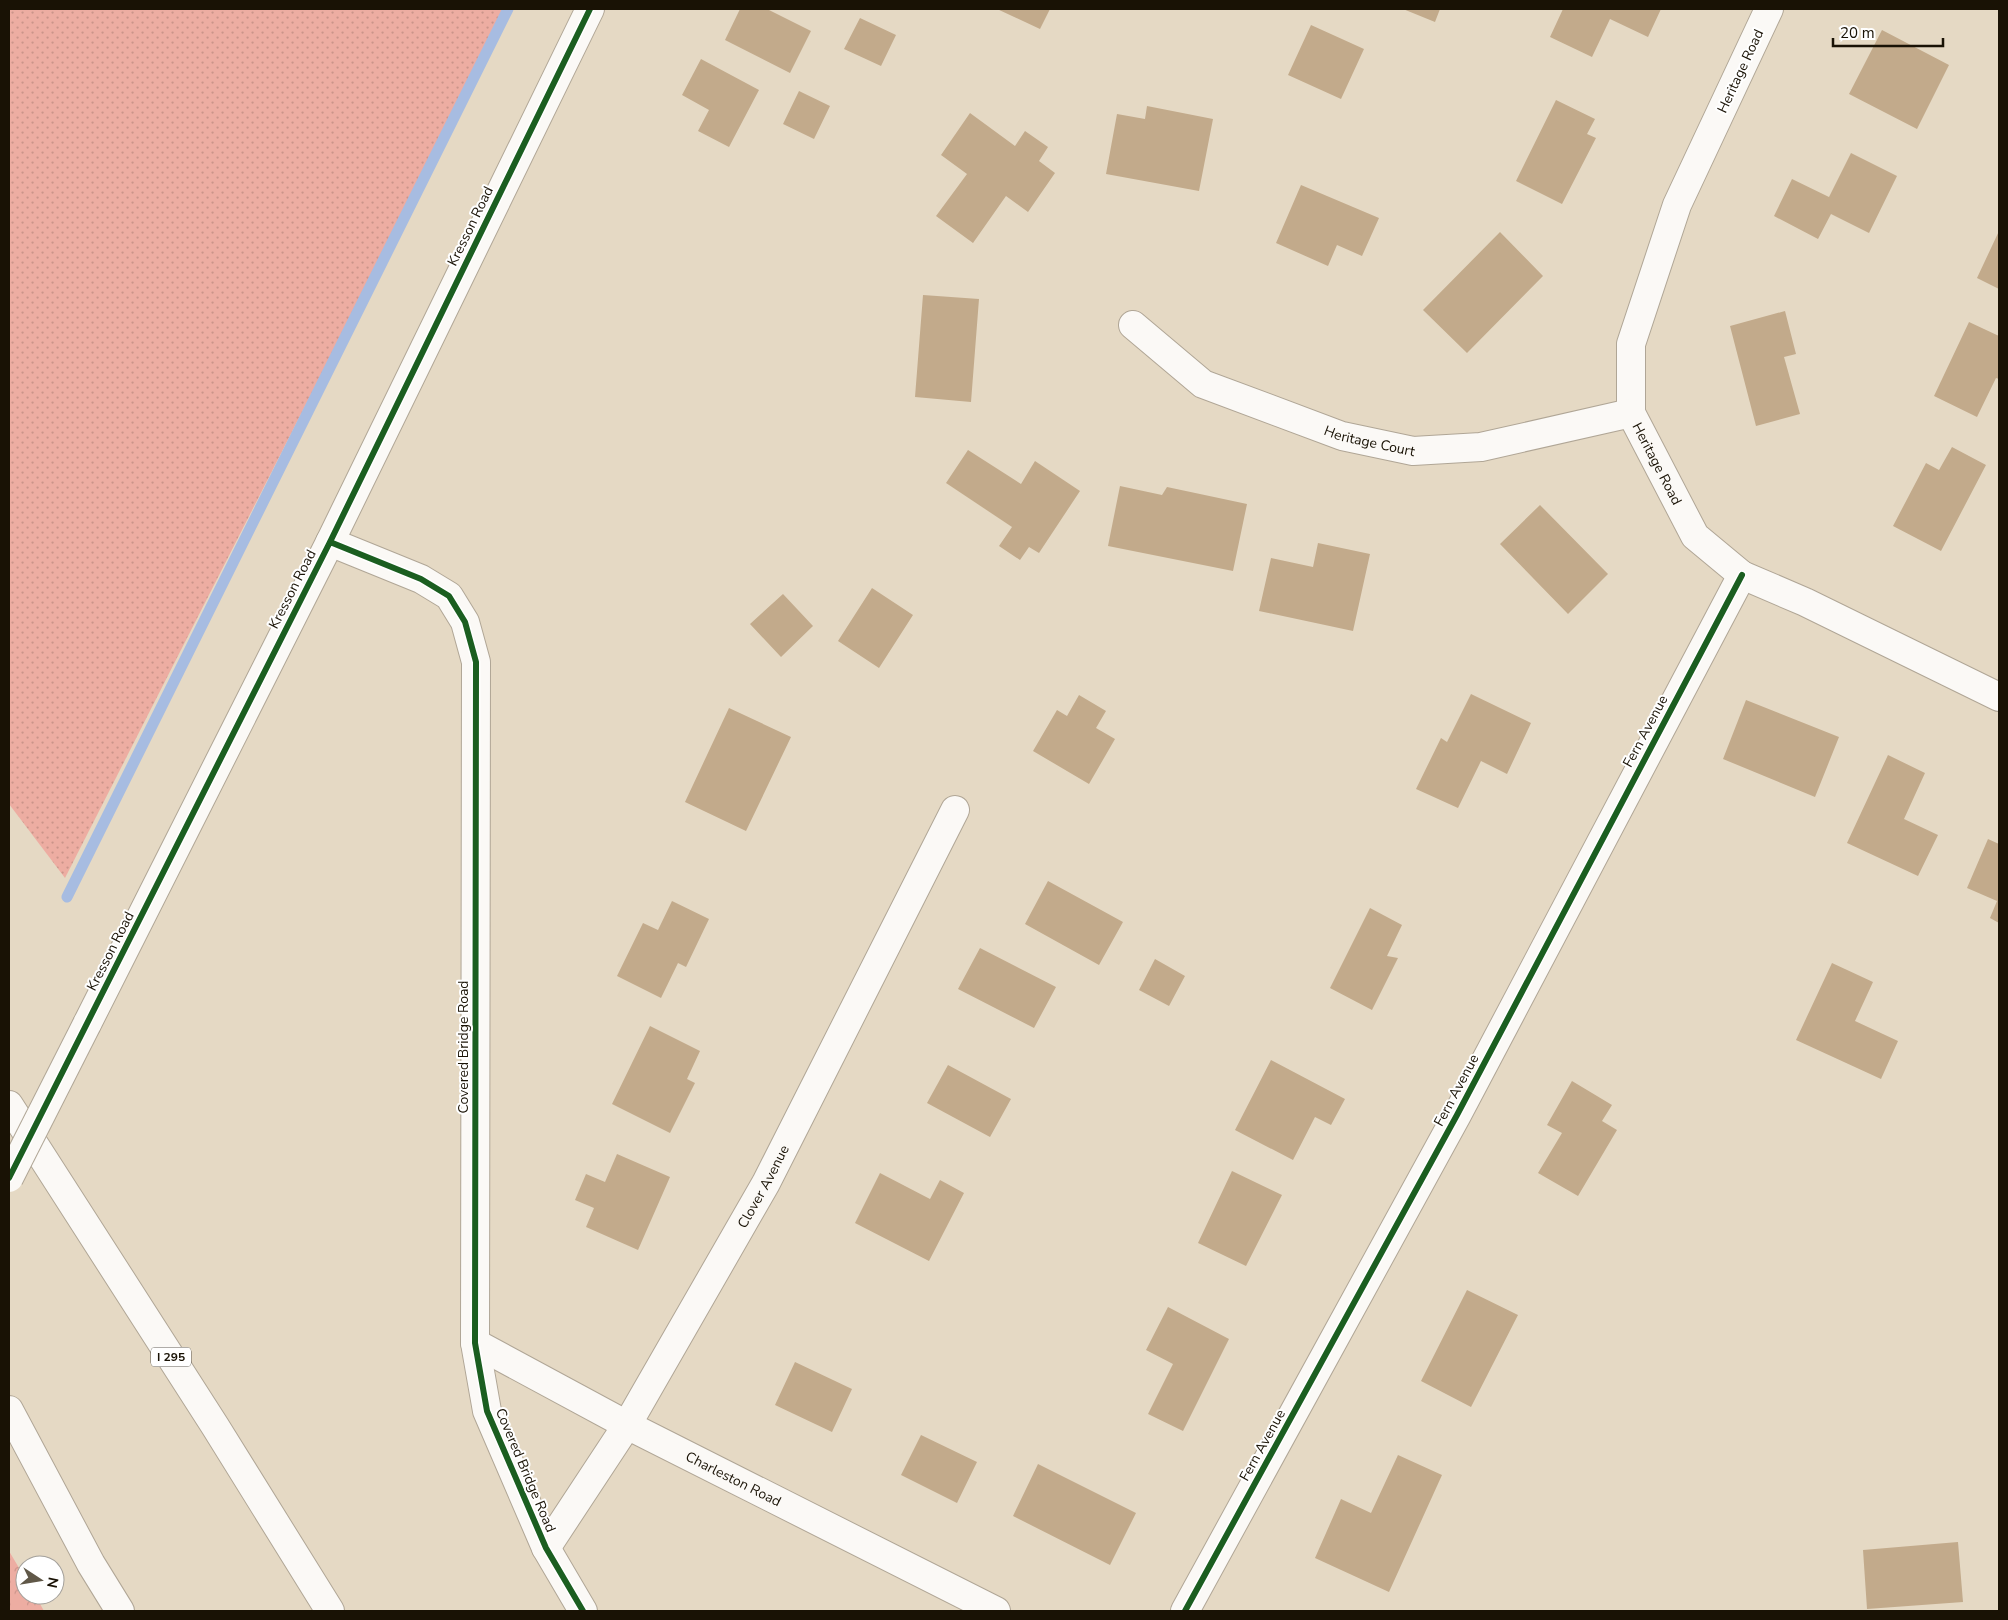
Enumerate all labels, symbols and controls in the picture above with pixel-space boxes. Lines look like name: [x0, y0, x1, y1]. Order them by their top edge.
scale bar: [1833, 15, 1943, 47]
text: 20 m: [1840, 23, 1875, 43]
street label: Heritage Road: [1713, 26, 1768, 116]
street label: Kresson Road: [443, 183, 498, 269]
street label: Heritage Road: [1628, 419, 1686, 508]
street label: Heritage Court: [1321, 421, 1417, 461]
street label: Kresson Road: [264, 546, 321, 632]
street label: Fern Avenue: [1618, 692, 1672, 771]
street label: Kresson Road: [82, 908, 139, 994]
street label: Covered Bridge Road: [454, 980, 473, 1114]
street label: Fern Avenue: [1429, 1051, 1483, 1130]
street label: Clover Avenue: [733, 1142, 794, 1232]
road number: I 295: [151, 1348, 191, 1366]
street label: Covered Bridge Road: [491, 1405, 560, 1535]
street label: Fern Avenue: [1235, 1406, 1290, 1484]
street label: Charleston Road: [682, 1447, 784, 1511]
north arrow: [15, 1555, 65, 1605]
text: N: [42, 1575, 63, 1590]

